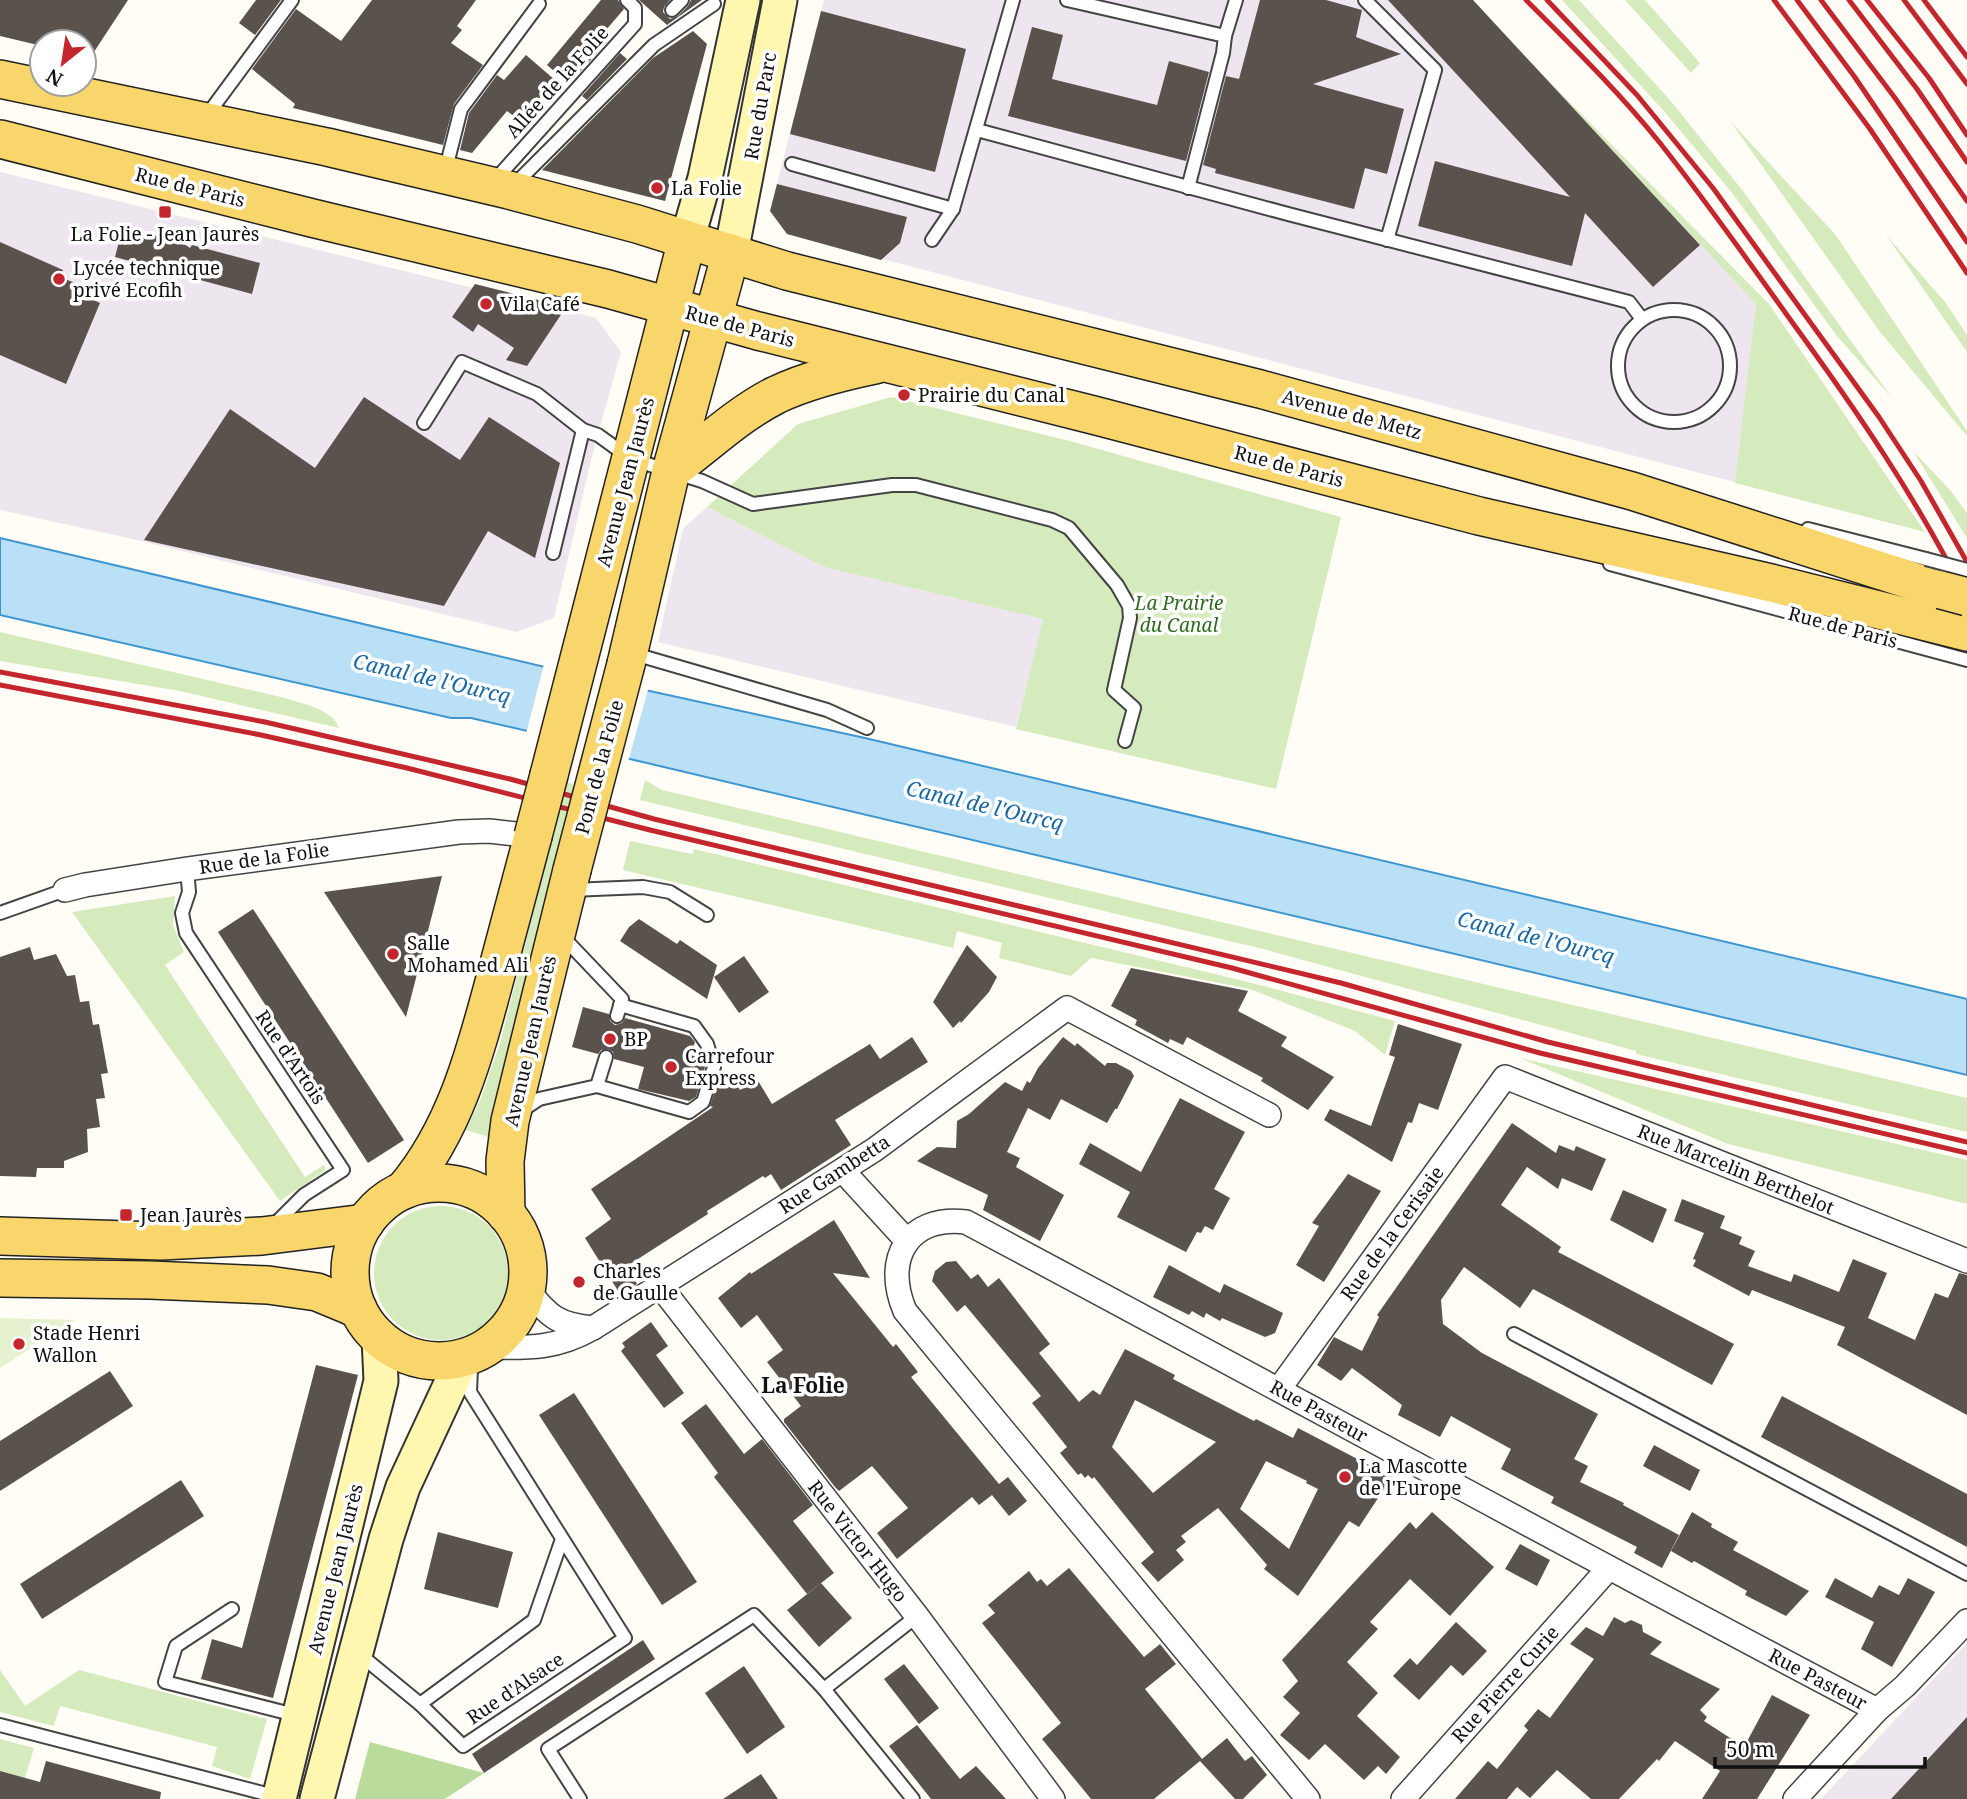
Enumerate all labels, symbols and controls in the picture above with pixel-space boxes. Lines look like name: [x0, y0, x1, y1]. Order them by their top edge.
street label: Allée de la Folie: [500, 20, 614, 144]
north arrow: [28, 28, 98, 98]
street label: Rue du Parc: [738, 50, 782, 162]
text: N: [41, 63, 67, 93]
street label: Rue de Paris: [132, 161, 248, 213]
place label: La Folie: [671, 175, 742, 201]
marker: La Folie: [649, 180, 665, 196]
marker: La Folie - Jean Jaurès: [157, 204, 173, 220]
place label: La Folie - Jean Jaurès: [71, 221, 259, 247]
place label: Lycée technique privé Ecofih: [73, 255, 220, 303]
marker: Lycée technique privé Ecofih: [51, 271, 67, 287]
place label: Vila Café: [500, 291, 580, 317]
marker: Vila Café: [478, 296, 494, 312]
street label: Rue de Paris: [682, 299, 798, 353]
place label: Prairie du Canal: [918, 382, 1065, 408]
street label: Avenue de Metz: [1279, 383, 1425, 445]
marker: Prairie du Canal: [896, 387, 912, 403]
street label: Avenue Jean Jaurès: [590, 394, 660, 570]
street label: Rue de Paris: [1231, 439, 1347, 493]
park label: La Prairie du Canal: [1134, 590, 1223, 638]
street label: Rue de Paris: [1785, 600, 1901, 654]
water label: Canal de l'Ourcq: [351, 646, 514, 710]
street label: Pont de la Folie: [569, 697, 629, 837]
water label: Canal de l'Ourcq: [904, 773, 1067, 837]
street label: Rue de la Folie: [197, 836, 331, 880]
water label: Canal de l'Ourcq: [1455, 904, 1617, 970]
place label: Salle Mohamed Ali: [407, 930, 529, 978]
marker: Salle Mohamed Ali: [385, 946, 401, 962]
street label: Avenue Jean Jaurès: [498, 953, 562, 1129]
street label: Rue d'Artois: [250, 1005, 332, 1109]
place label: BP: [624, 1026, 648, 1052]
marker: BP: [602, 1031, 618, 1047]
place label: Carrefour Express: [685, 1043, 774, 1091]
marker: Carrefour Express: [663, 1059, 679, 1075]
street label: Rue Marcelin Berthelot: [1634, 1118, 1838, 1220]
street label: Rue Gambetta: [773, 1128, 895, 1220]
street label: Rue de la Cerisaie: [1334, 1161, 1450, 1305]
place label: Jean Jaurès: [139, 1202, 242, 1228]
marker: Jean Jaurès: [118, 1207, 134, 1223]
place label: Charles de Gaulle: [593, 1258, 678, 1306]
marker: Charles de Gaulle: [571, 1274, 587, 1290]
place label: Stade Henri Wallon: [33, 1320, 140, 1368]
marker: Stade Henri Wallon: [11, 1336, 27, 1352]
district label: La Folie: [761, 1371, 845, 1399]
street label: Rue Pasteur: [1265, 1373, 1373, 1449]
place label: La Mascotte de l'Europe: [1359, 1453, 1467, 1501]
marker: La Mascotte de l'Europe: [1337, 1469, 1353, 1485]
street label: Rue Victor Hugo: [802, 1475, 914, 1607]
street label: Avenue Jean Jaurès: [301, 1481, 369, 1657]
street label: Rue Pierre Curie: [1445, 1620, 1565, 1748]
street label: Rue Pasteur: [1764, 1642, 1872, 1716]
street label: Rue d'Alsace: [461, 1646, 569, 1730]
scale bar: [1715, 1726, 1925, 1770]
text: 50 m: [1726, 1735, 1775, 1763]

